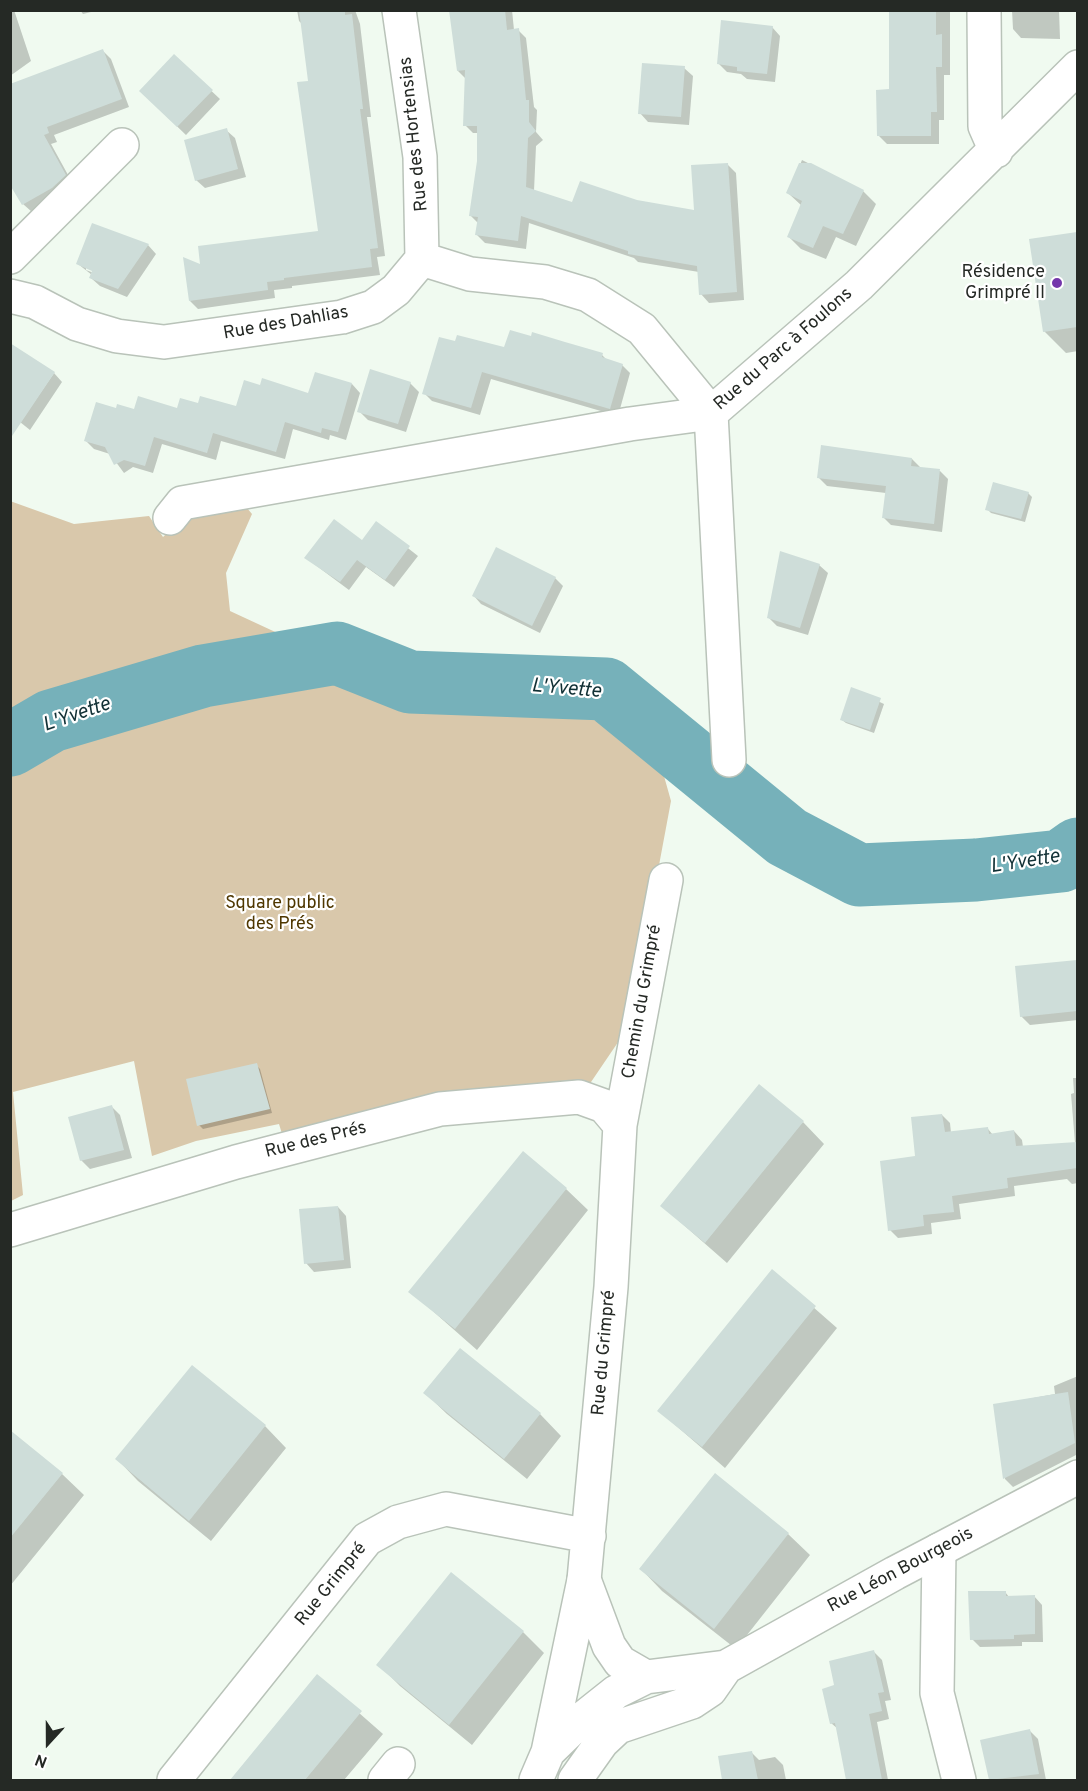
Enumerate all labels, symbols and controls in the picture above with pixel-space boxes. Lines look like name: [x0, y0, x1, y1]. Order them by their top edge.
street label: Rue des Hortensias: [396, 56, 434, 212]
place label: Résidence Grimpré II: [962, 262, 1045, 304]
marker: Résidence Grimpré II: [1050, 276, 1064, 290]
street label: Rue du Parc à Foulons: [710, 284, 858, 416]
street label: Rue des Dahlias: [222, 302, 350, 346]
water label: L'Yvette: [530, 675, 602, 705]
water label: L'Yvette: [40, 693, 114, 739]
water label: L'Yvette: [989, 846, 1061, 880]
park label: Square public des Prés: [225, 893, 335, 936]
street label: Chemin du Grimpré: [619, 923, 667, 1081]
street label: Rue des Prés: [263, 1118, 369, 1164]
street label: Rue du Grimpré: [589, 1289, 621, 1417]
street label: Rue Léon Bourgeois: [825, 1524, 977, 1618]
street label: Rue Grimpré: [292, 1539, 372, 1631]
north arrow: [18, 1713, 78, 1773]
text: N: [33, 1748, 51, 1771]

